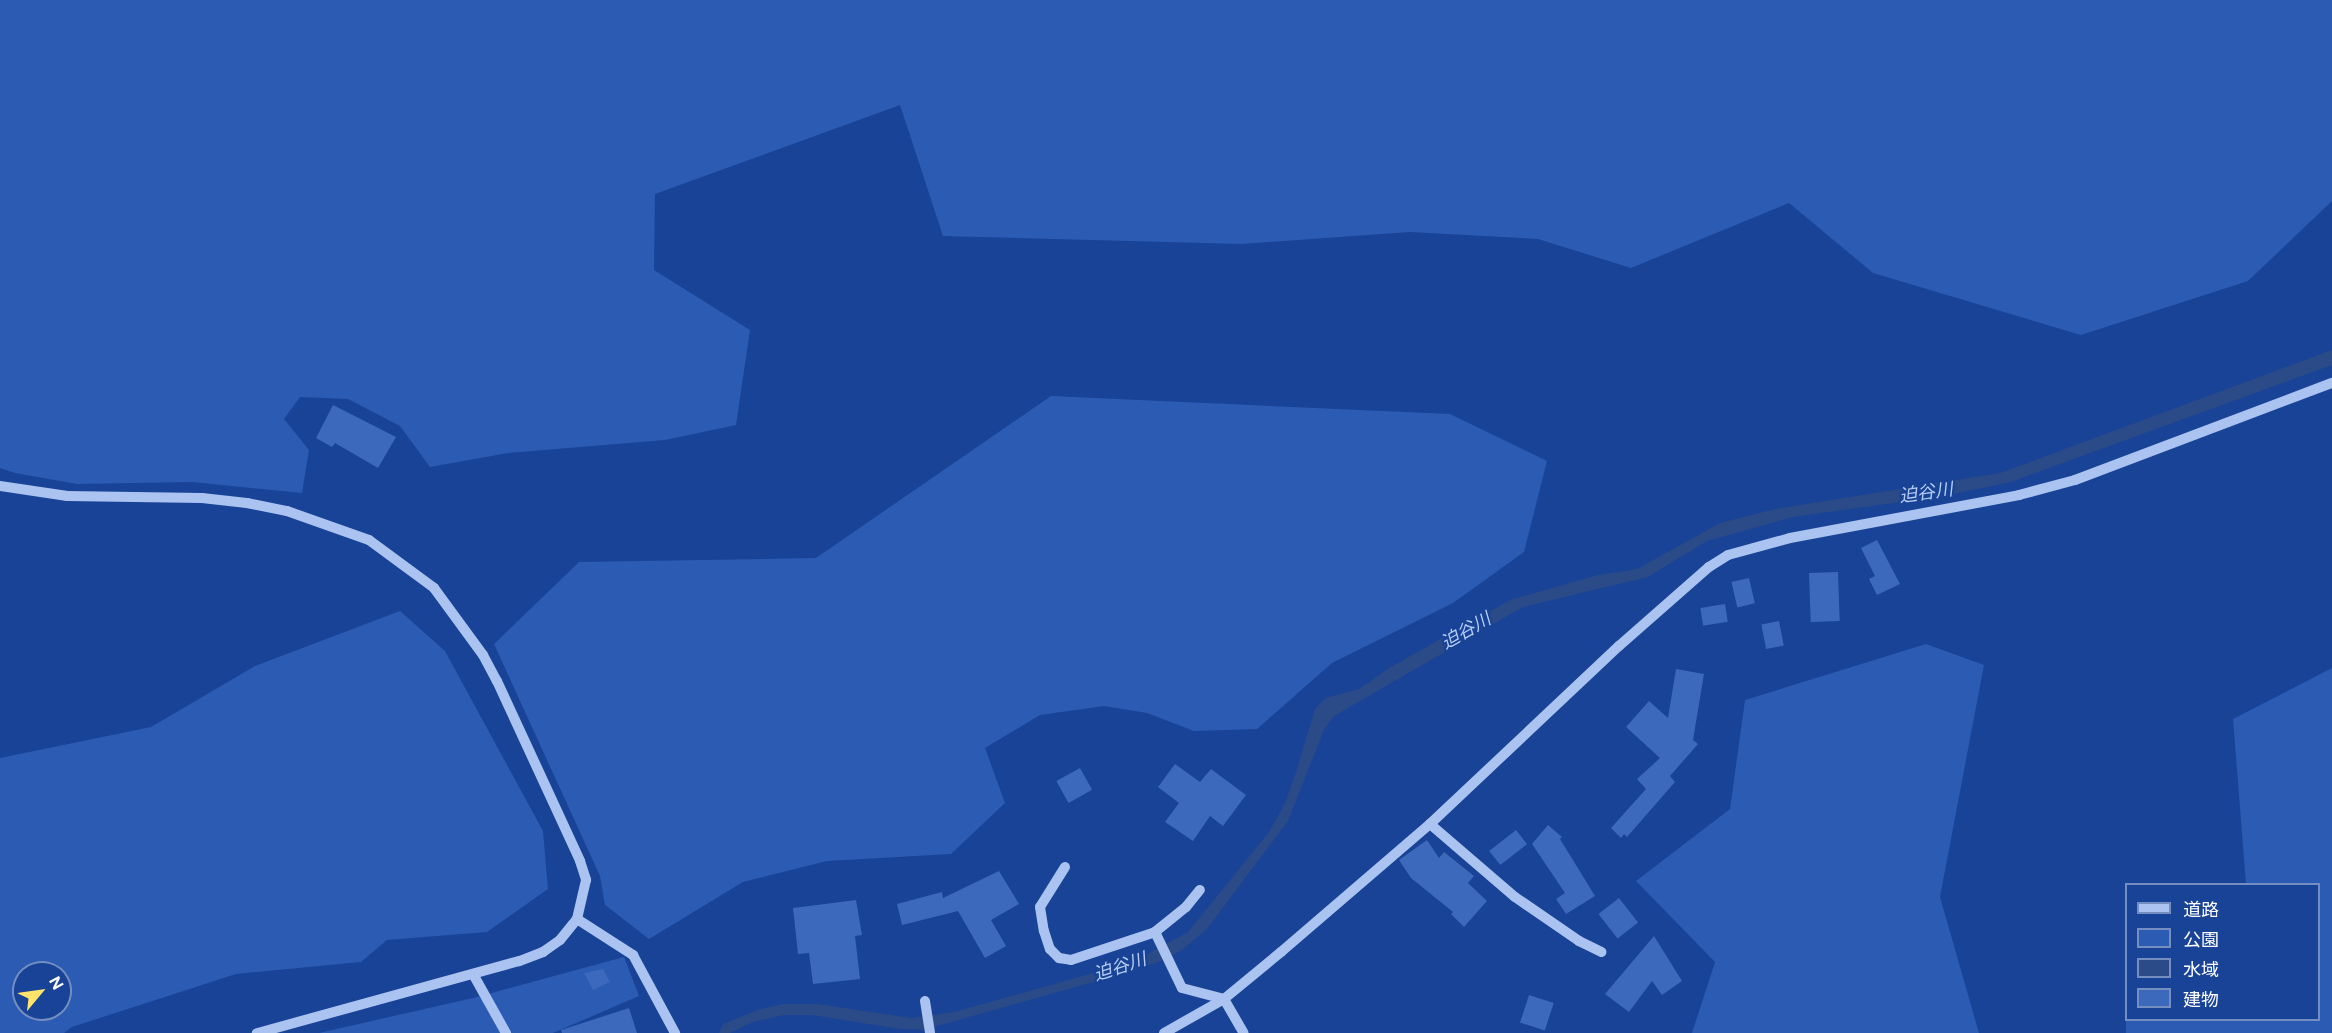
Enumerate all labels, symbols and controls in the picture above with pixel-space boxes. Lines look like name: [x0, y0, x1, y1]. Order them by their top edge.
water label: 迫谷川: [1898, 479, 1954, 507]
water label: 迫谷川: [1437, 608, 1495, 654]
legend: [2125, 883, 2320, 1021]
text: 道路: [2183, 899, 2219, 921]
text: 公園: [2183, 929, 2219, 951]
water label: 迫谷川: [1091, 948, 1149, 986]
text: 水域: [2183, 959, 2219, 981]
north arrow: [12, 961, 72, 1021]
text: N: [45, 973, 68, 993]
text: 建物: [2183, 989, 2219, 1011]

